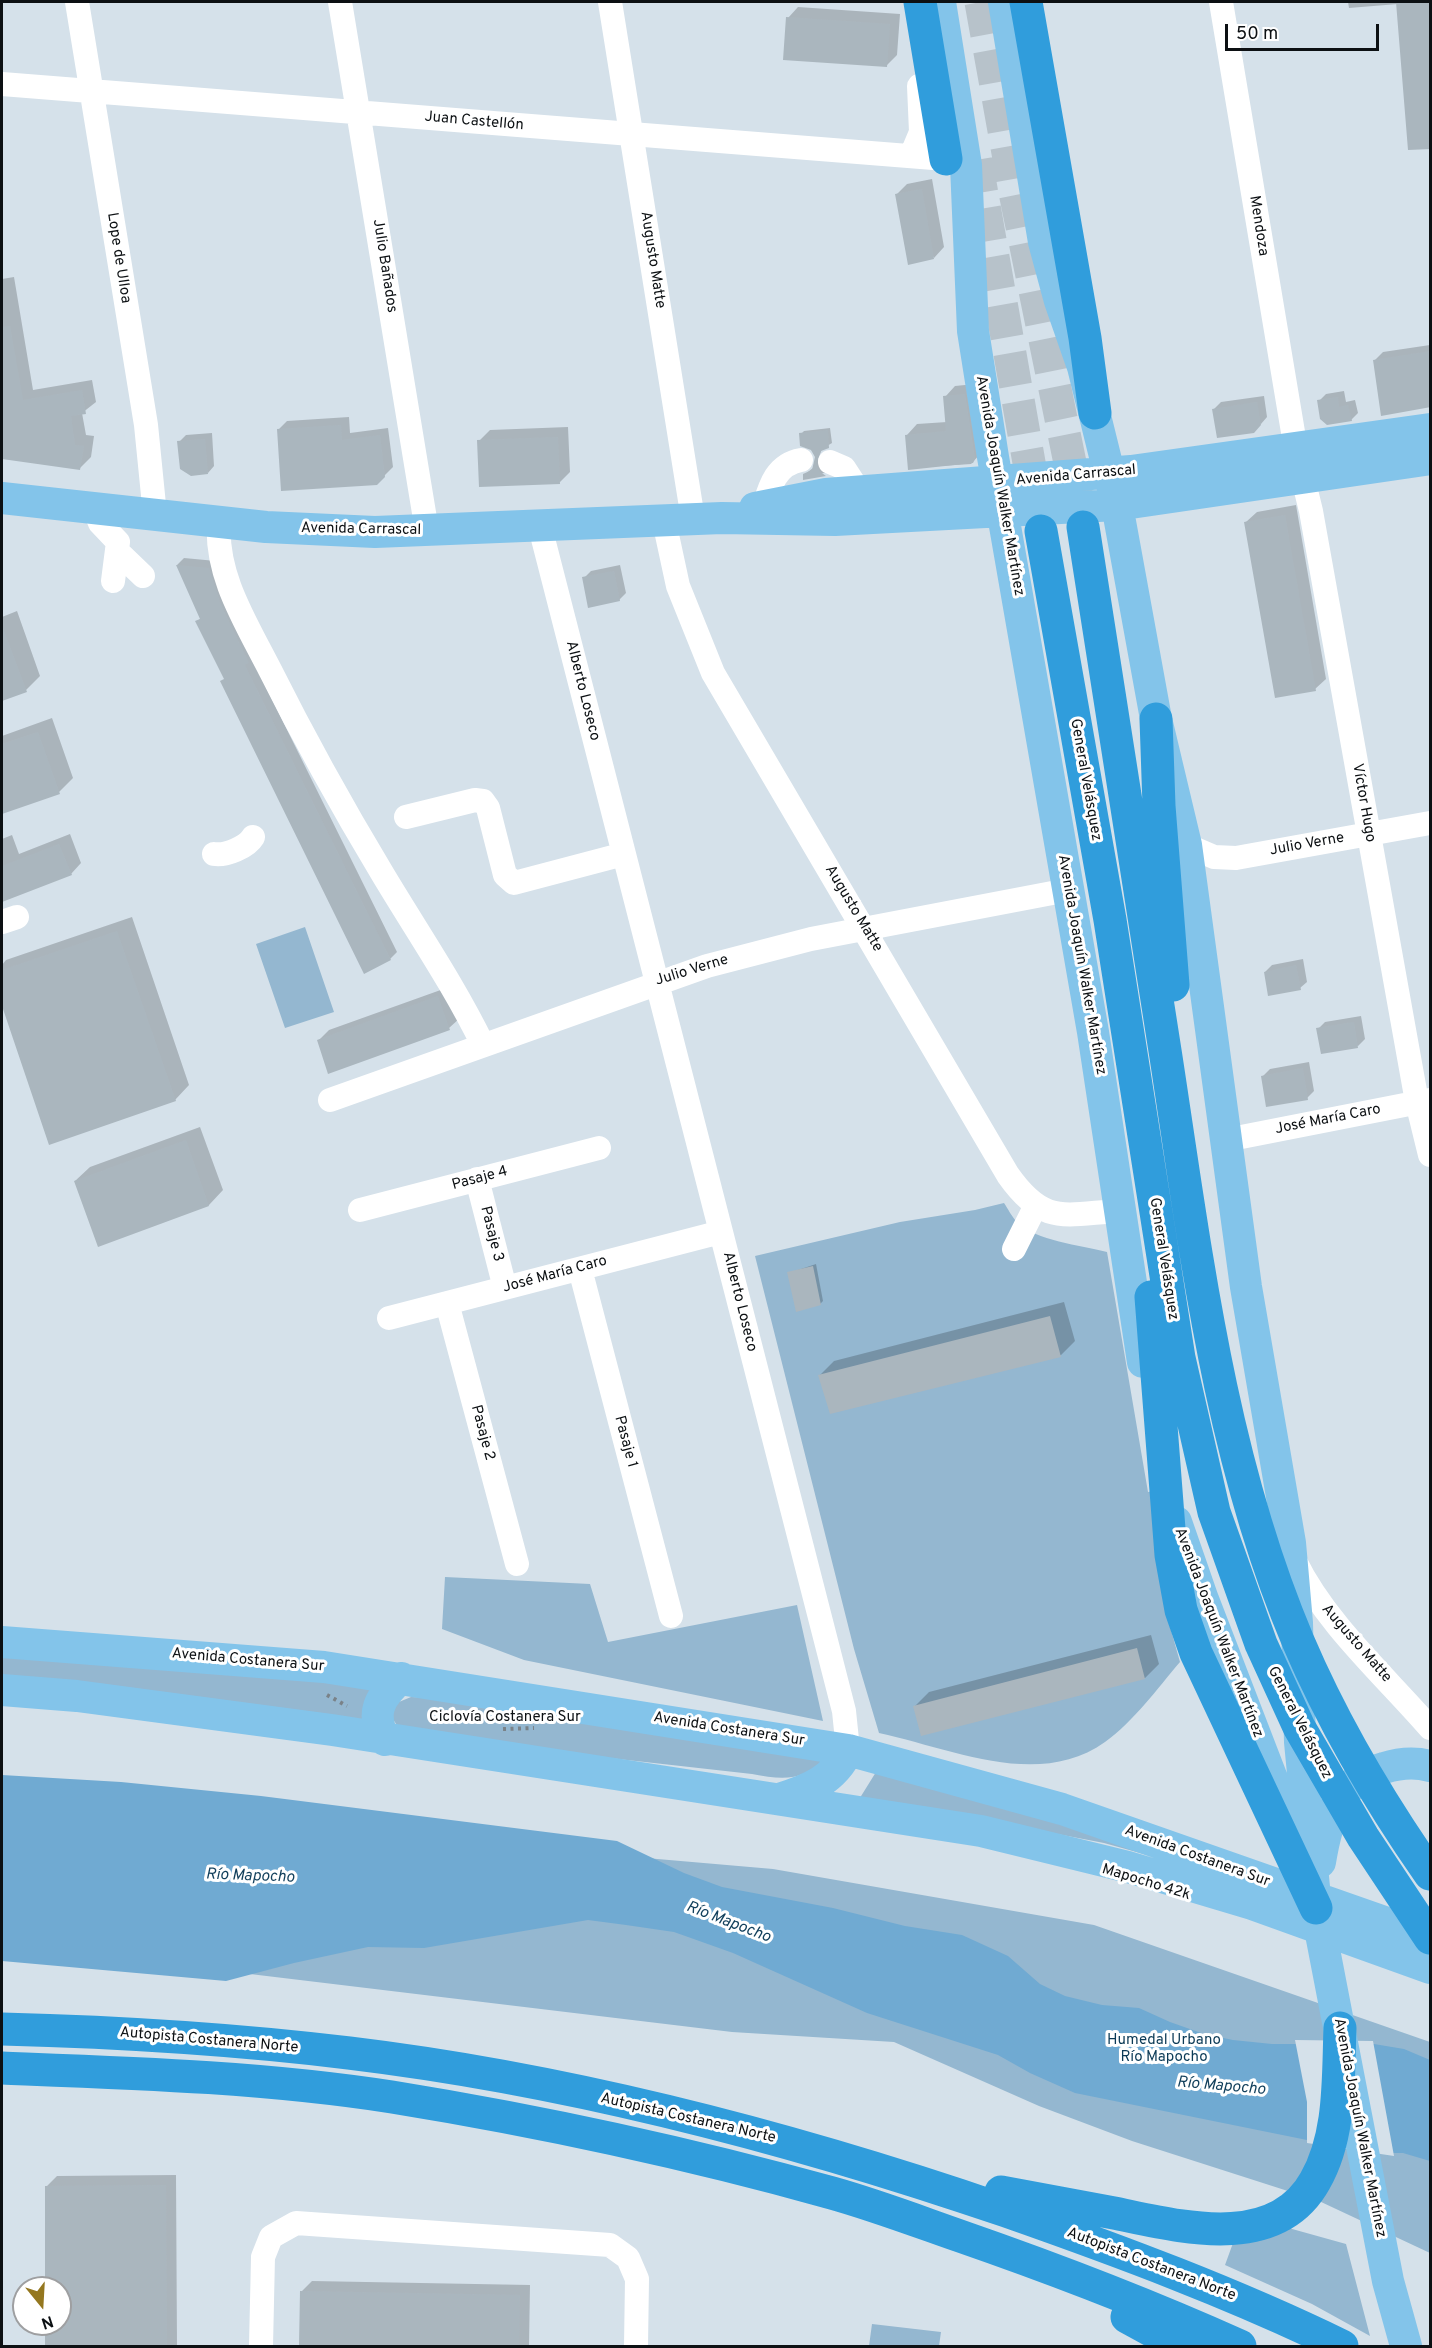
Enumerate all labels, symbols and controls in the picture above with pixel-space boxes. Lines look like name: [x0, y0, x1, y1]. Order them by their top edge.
scale bar: [1228, 12, 1382, 50]
text: 50 m: [1236, 23, 1278, 46]
street label: Juan Castellón: [424, 109, 524, 135]
street label: Mendoza: [1244, 194, 1272, 258]
street label: Augusto Matte: [635, 210, 669, 310]
street label: Lope de Ulloa: [102, 211, 134, 305]
street label: Julio Bañados: [368, 218, 400, 314]
street label: Avenida Joaquín Walker Martínez: [971, 374, 1027, 598]
street label: Avenida Carrascal: [1015, 462, 1137, 490]
street label: Avenida Carrascal: [301, 520, 421, 540]
street label: Alberto Loseco: [561, 639, 603, 743]
street label: General Velásquez: [1065, 718, 1105, 842]
street label: Víctor Hugo: [1347, 762, 1379, 844]
street label: Julio Verne: [1268, 830, 1346, 860]
street label: Avenida Joaquín Walker Martínez: [1053, 853, 1109, 1077]
street label: Augusto Matte: [820, 862, 886, 956]
street label: Julio Verne: [653, 951, 731, 991]
street label: José María Caro: [1274, 1101, 1382, 1139]
street label: Pasaje 4: [450, 1163, 510, 1195]
street label: General Velásquez: [1144, 1196, 1182, 1322]
street label: Pasaje 3: [475, 1204, 507, 1264]
street label: Alberto Loseco: [718, 1250, 760, 1354]
street label: José María Caro: [501, 1252, 609, 1298]
street label: Pasaje 2: [466, 1403, 498, 1463]
street label: Pasaje 1: [609, 1414, 641, 1470]
street label: Avenida Joaquín Walker Martínez: [1170, 1525, 1266, 1741]
street label: Augusto Matte: [1317, 1601, 1395, 1687]
street label: Avenida Costanera Sur: [171, 1645, 325, 1677]
street label: General Velásquez: [1263, 1664, 1335, 1782]
street label: Ciclovía Costanera Sur: [429, 1709, 581, 1727]
street label: Avenida Costanera Sur: [652, 1709, 806, 1751]
street label: Avenida Costanera Sur: [1122, 1822, 1272, 1892]
street label: Mapocho 42k: [1100, 1861, 1192, 1905]
water label: Río Mapocho: [205, 1866, 295, 1888]
water label: Río Mapocho: [683, 1898, 773, 1948]
street label: Avenida Joaquín Walker Martínez: [1329, 2017, 1389, 2239]
street label: Autopista Costanera Norte: [119, 2024, 299, 2058]
park label: Humedal Urbano Río Mapocho: [1107, 2032, 1221, 2067]
water label: Río Mapocho: [1176, 2074, 1266, 2100]
street label: Autopista Costanera Norte: [599, 2090, 777, 2148]
street label: Autopista Costanera Norte: [1064, 2224, 1238, 2306]
north arrow: [12, 2276, 72, 2336]
text: N: [38, 2310, 56, 2333]

